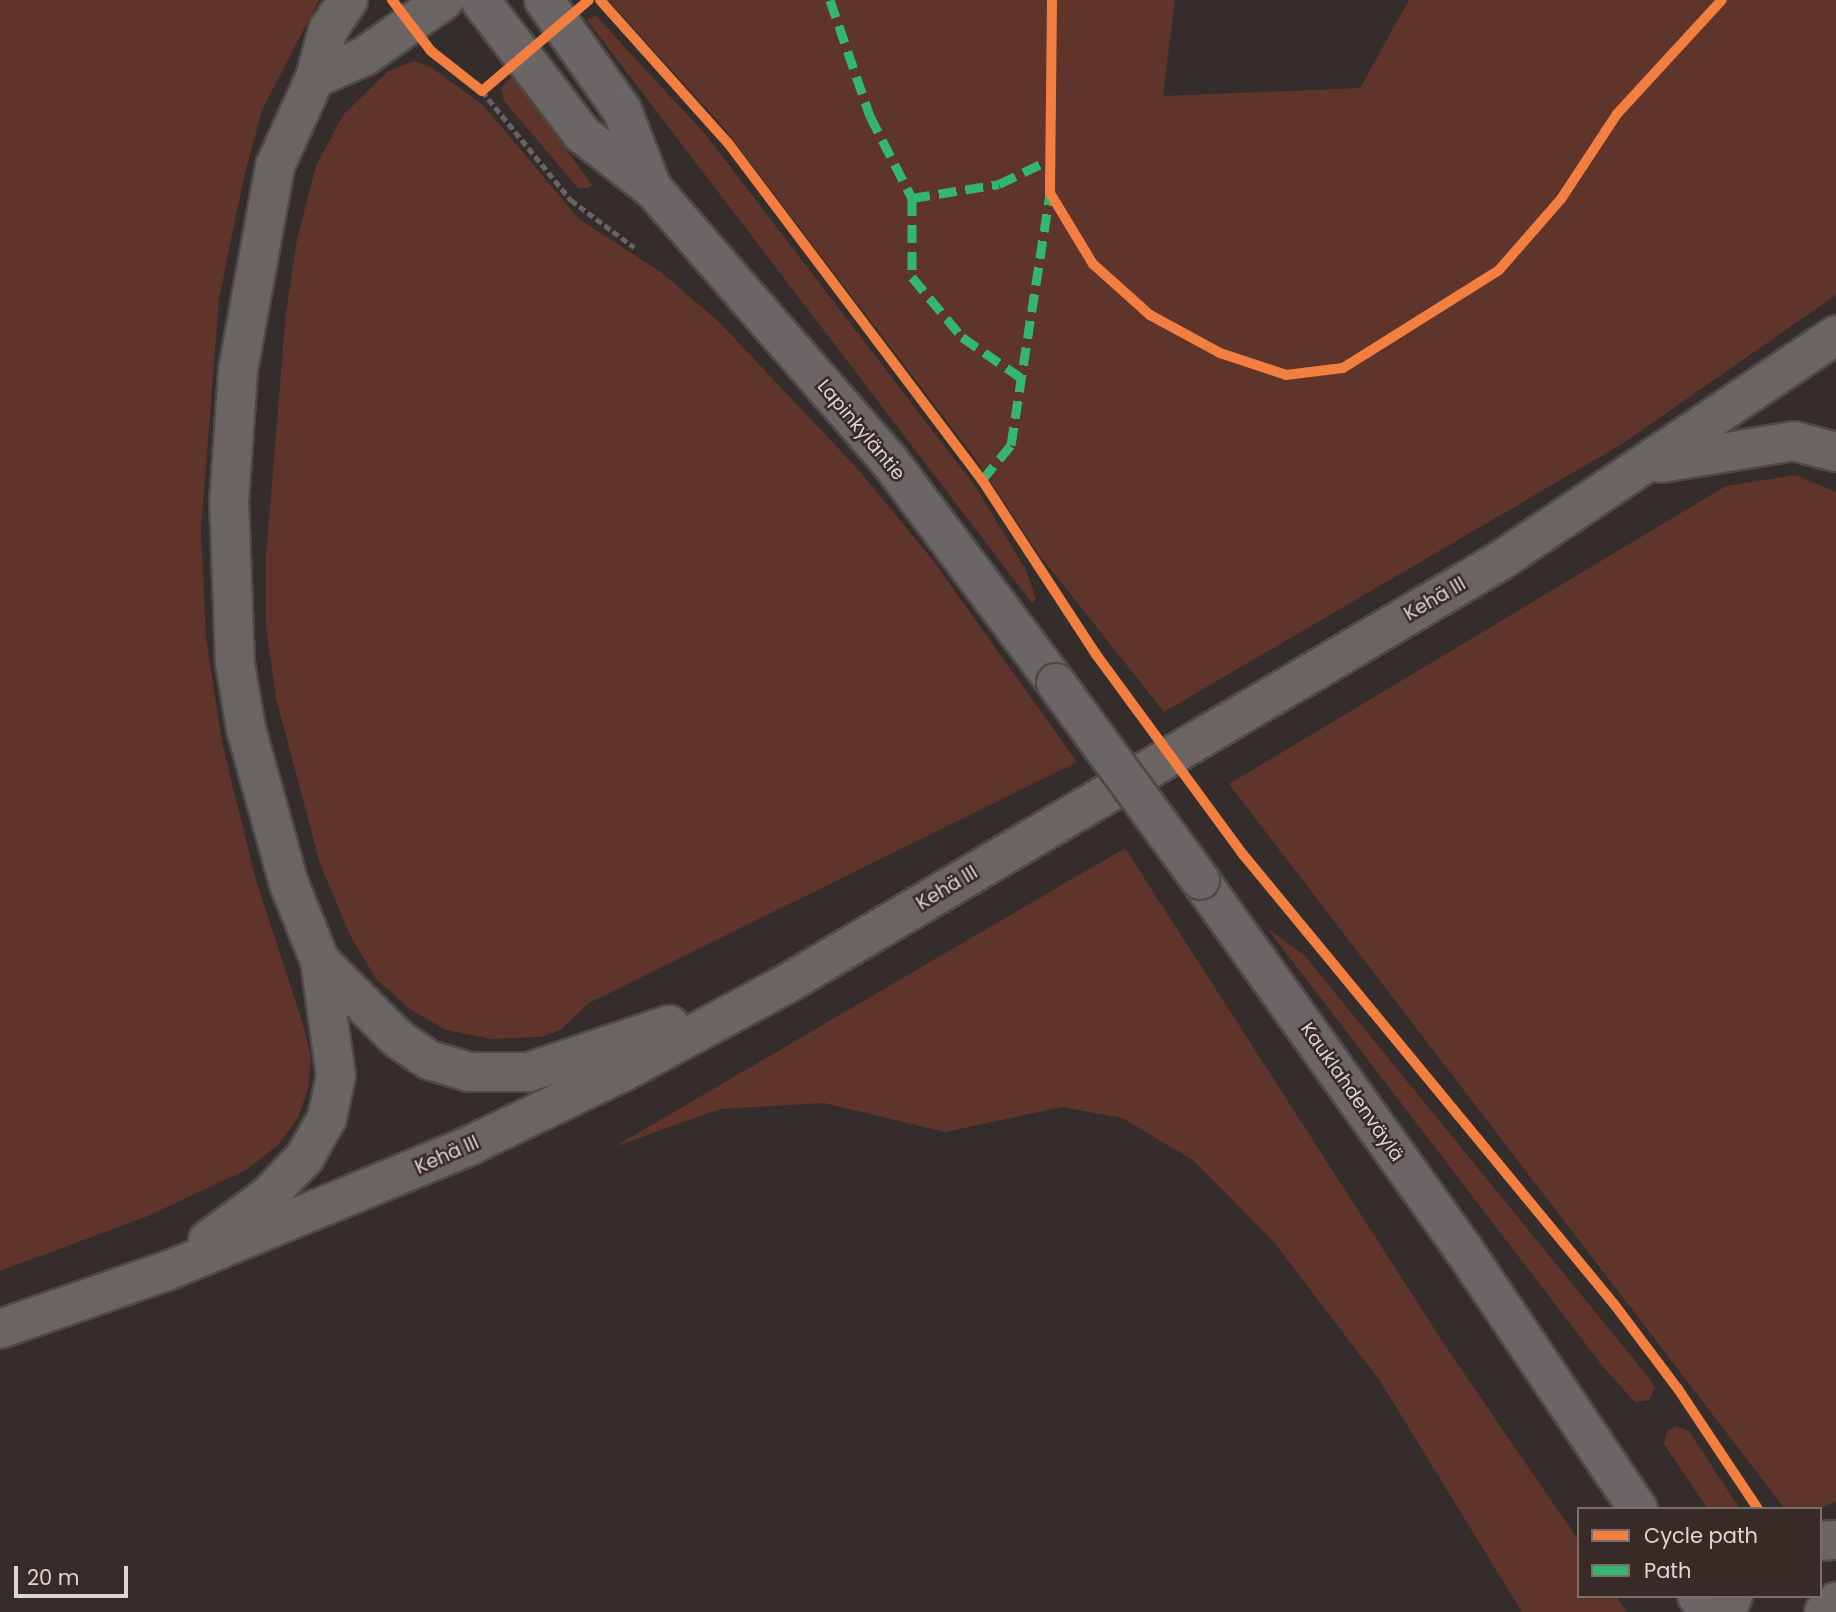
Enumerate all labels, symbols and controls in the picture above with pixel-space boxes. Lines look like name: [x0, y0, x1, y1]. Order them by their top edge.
street label: Lapinkyläntie: [812, 375, 910, 485]
street label: Kehä III: [1400, 572, 1470, 626]
street label: Kehä III: [912, 861, 982, 915]
street label: Kauklahdenväylä: [1296, 1018, 1408, 1166]
street label: Kehä III: [412, 1131, 482, 1179]
legend: [1577, 1507, 1822, 1598]
text: Cycle path: [1644, 1521, 1758, 1550]
scale bar: [18, 1552, 131, 1596]
text: Path: [1644, 1556, 1691, 1585]
text: 20 m: [27, 1563, 80, 1592]

